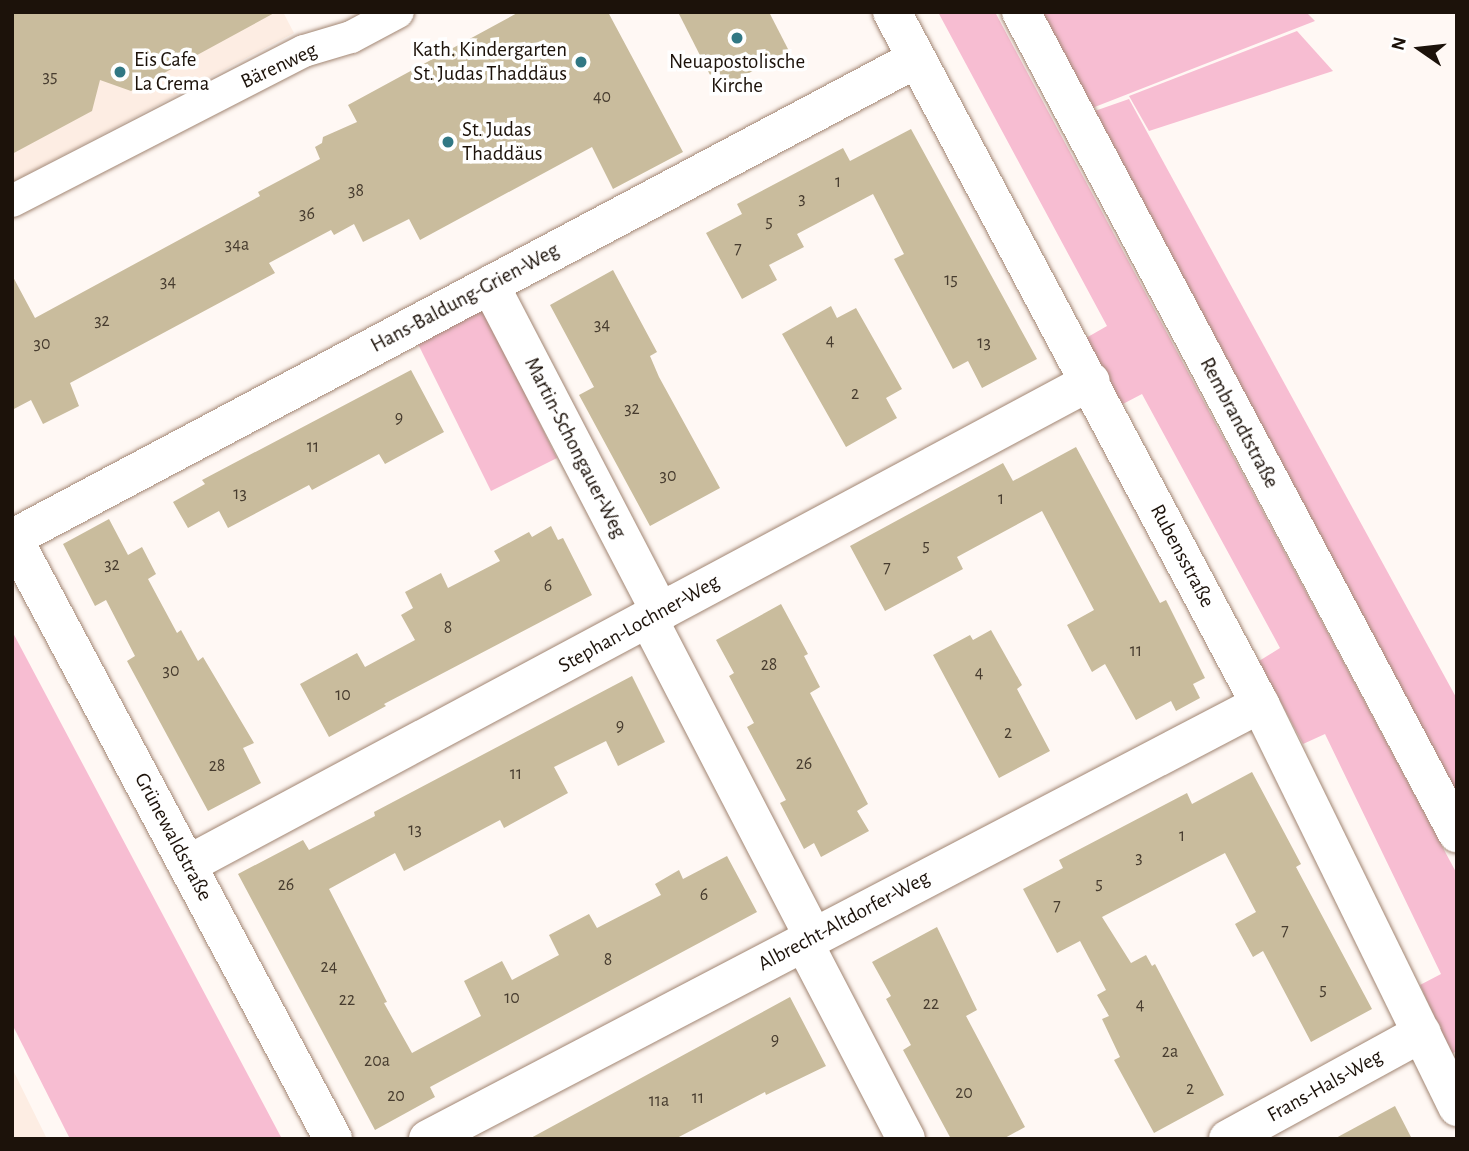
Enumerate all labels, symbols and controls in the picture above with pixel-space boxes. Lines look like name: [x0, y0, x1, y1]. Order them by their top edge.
north arrow: [1385, 14, 1455, 84]
marker: Neuapostolische Kirche: [729, 30, 745, 46]
text: N: [1388, 35, 1410, 53]
street label: Bärenweg: [237, 37, 321, 95]
place label: Kath. Kindergarten St. Judas Thaddäus: [412, 37, 567, 87]
place label: Eis Cafe La Crema: [134, 47, 209, 97]
place label: Neuapostolische Kirche: [669, 49, 805, 99]
marker: Kath. Kindergarten St. Judas Thaddäus: [573, 54, 589, 70]
marker: Eis Cafe La Crema: [112, 64, 128, 80]
house number: 35: [43, 66, 57, 88]
house number: 40: [593, 86, 611, 108]
place label: St. Judas Thaddäus: [462, 117, 543, 167]
marker: St. Judas Thaddäus: [440, 134, 456, 150]
house number: 1: [835, 171, 841, 193]
house number: 38: [348, 180, 364, 202]
house number: 3: [798, 188, 806, 210]
house number: 36: [299, 203, 315, 225]
house number: 5: [765, 211, 773, 233]
house number: 34a: [225, 234, 249, 256]
street label: Hans-Baldung-Grien-Weg: [366, 238, 564, 358]
house number: 7: [734, 238, 742, 260]
house number: 15: [944, 269, 958, 291]
house number: 34: [160, 271, 176, 293]
house number: 32: [94, 310, 110, 332]
house number: 34: [594, 314, 610, 336]
house number: 4: [826, 330, 834, 352]
house number: 13: [977, 332, 991, 354]
house number: 30: [34, 333, 50, 355]
street label: Martin-Schongauer-Weg: [518, 353, 632, 543]
street label: Rembrandtstraße: [1194, 353, 1284, 493]
house number: 2: [851, 383, 859, 405]
house number: 32: [624, 398, 640, 420]
house number: 9: [395, 407, 403, 429]
house number: 11: [307, 436, 319, 458]
house number: 30: [660, 465, 676, 487]
house number: 13: [233, 483, 247, 505]
house number: 1: [998, 488, 1004, 510]
street label: Rubensstraße: [1144, 500, 1220, 612]
house number: 5: [922, 535, 930, 557]
house number: 32: [104, 554, 120, 576]
house number: 7: [883, 557, 891, 579]
street label: Stephan-Lochner-Weg: [554, 569, 724, 679]
house number: 6: [544, 575, 552, 597]
house number: 8: [444, 617, 452, 639]
house number: 11: [1130, 640, 1142, 662]
house number: 28: [761, 654, 777, 676]
house number: 30: [163, 660, 179, 682]
house number: 4: [975, 662, 983, 684]
house number: 10: [335, 684, 351, 706]
house number: 9: [616, 715, 624, 737]
house number: 2: [1004, 722, 1012, 744]
house number: 26: [796, 753, 812, 775]
house number: 28: [209, 755, 225, 777]
house number: 11: [510, 763, 522, 785]
street label: Grünewaldstraße: [129, 769, 217, 905]
house number: 13: [408, 819, 422, 841]
house number: 1: [1179, 825, 1185, 847]
house number: 3: [1135, 847, 1143, 869]
street label: Albrecht-Altdorfer-Weg: [754, 865, 934, 977]
house number: 5: [1095, 873, 1103, 895]
house number: 26: [278, 874, 294, 896]
house number: 6: [700, 884, 708, 906]
house number: 7: [1053, 895, 1061, 917]
house number: 7: [1281, 920, 1289, 942]
house number: 8: [604, 949, 612, 971]
house number: 24: [321, 956, 337, 978]
house number: 5: [1319, 979, 1327, 1001]
house number: 10: [504, 987, 520, 1009]
house number: 22: [339, 989, 355, 1011]
house number: 22: [923, 993, 939, 1015]
house number: 4: [1136, 994, 1144, 1016]
house number: 9: [771, 1029, 779, 1051]
house number: 2a: [1162, 1041, 1178, 1063]
street label: Frans-Hals-Weg: [1263, 1044, 1387, 1128]
house number: 20a: [364, 1050, 390, 1072]
house number: 2: [1186, 1078, 1194, 1100]
house number: 20: [955, 1082, 973, 1104]
house number: 20: [387, 1085, 405, 1107]
house number: 11: [692, 1087, 704, 1109]
house number: 11a: [649, 1090, 669, 1112]

